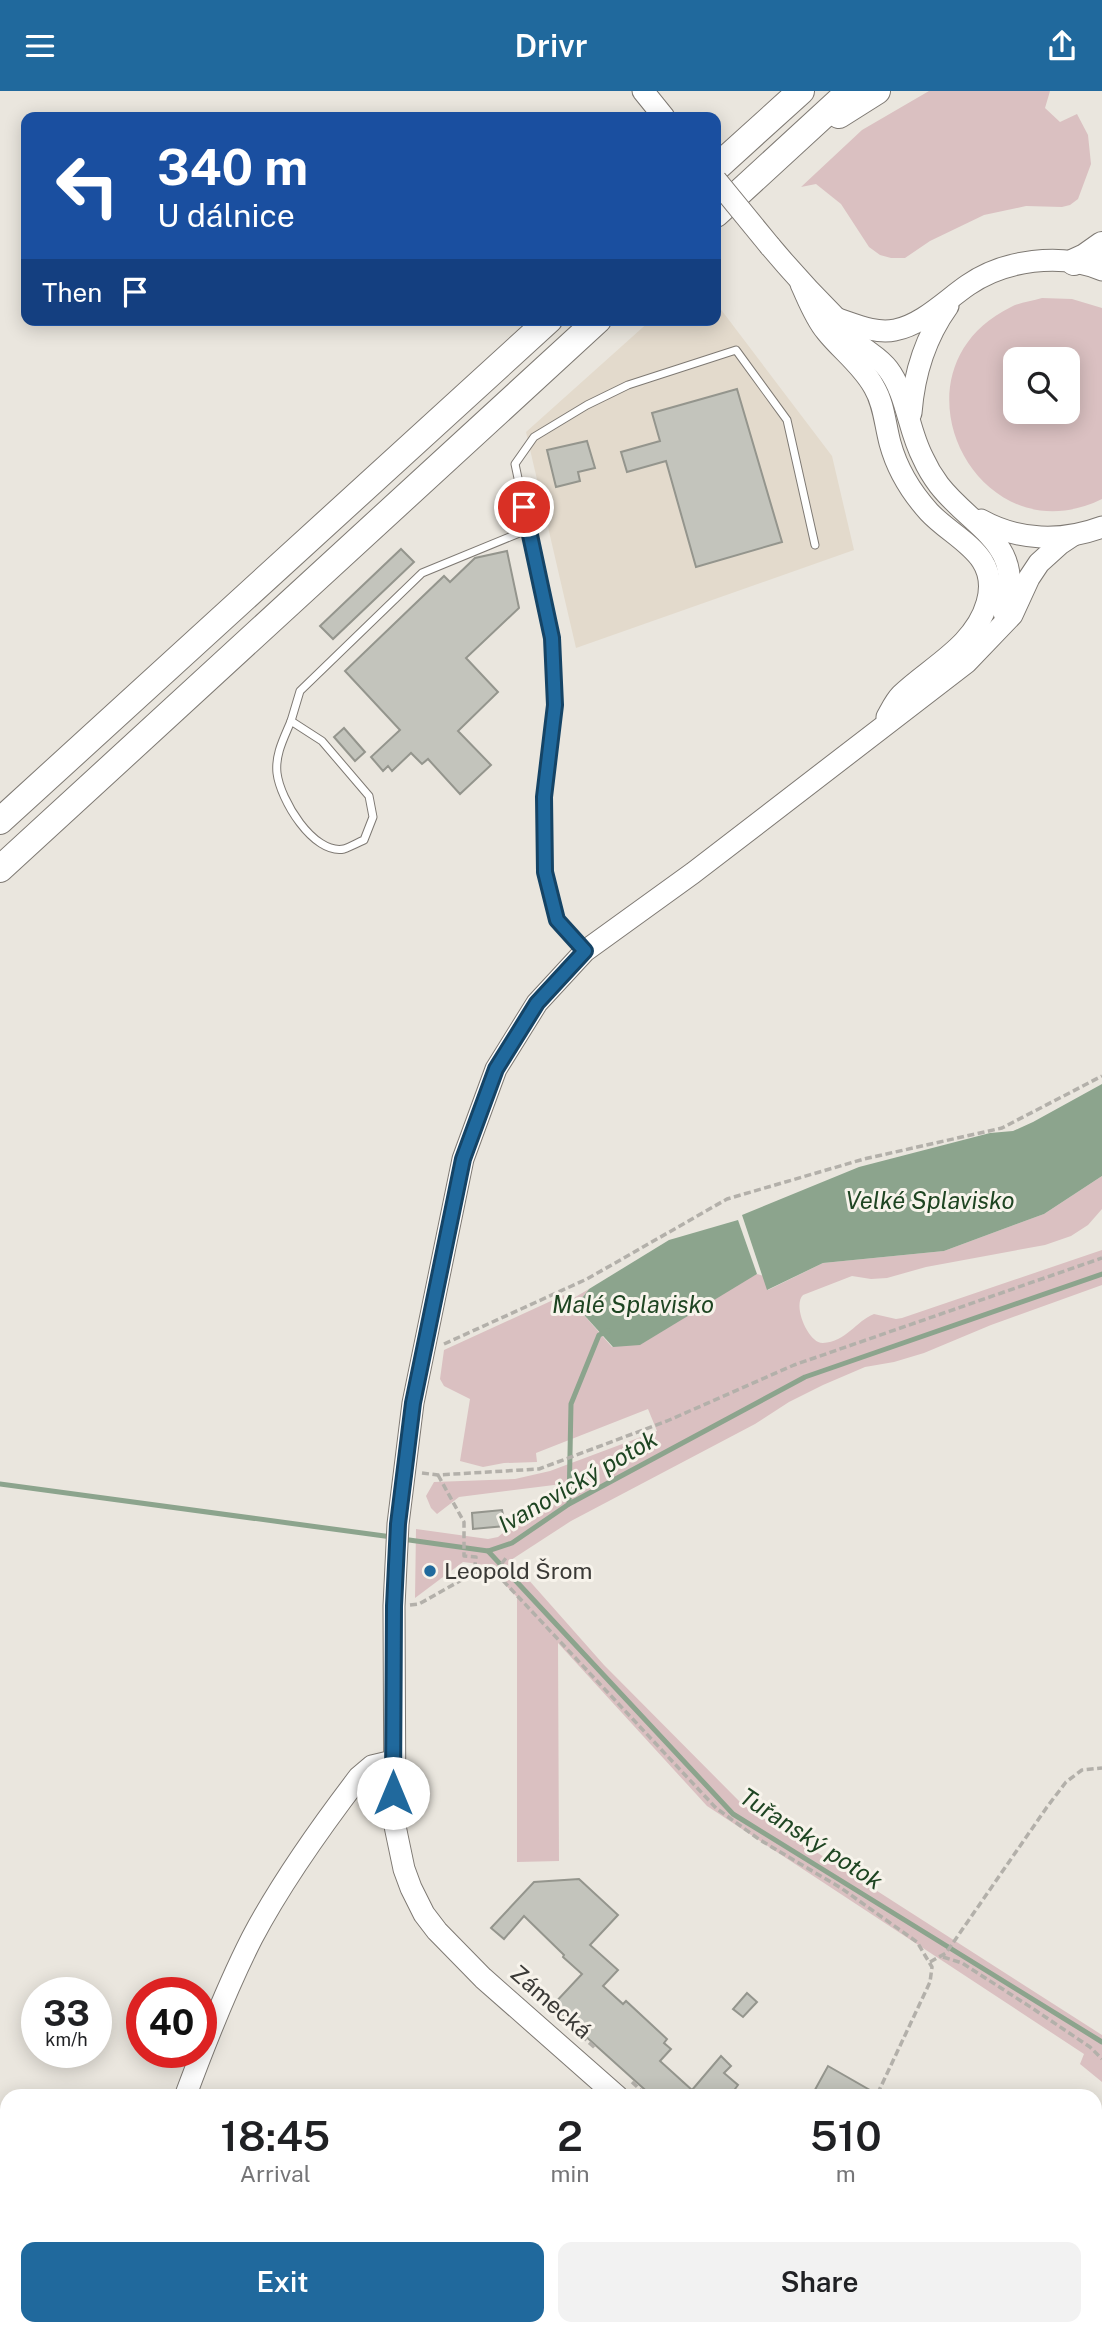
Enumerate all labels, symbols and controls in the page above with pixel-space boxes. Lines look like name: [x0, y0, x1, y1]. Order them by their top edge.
icon: menu: [21, 27, 59, 65]
text: Drivr: [514, 27, 588, 64]
icon: share: [1043, 27, 1081, 65]
text: 340 m: [157, 138, 308, 196]
icon: left: [42, 140, 133, 231]
text: U dálnice: [157, 197, 295, 234]
icon: arrive: [116, 273, 154, 311]
text: Then: [42, 277, 102, 308]
map controls: [1003, 347, 1080, 424]
button: search: [1003, 347, 1080, 424]
pin: [494, 477, 554, 537]
icon: arrive: [505, 488, 543, 526]
water label: Velké Splavisko: [846, 1186, 1014, 1214]
water label: Malé Splavisko: [552, 1290, 714, 1318]
water label: Ivanovický potok: [493, 1424, 662, 1538]
place label: Leopold Šrom: [444, 1557, 592, 1584]
marker: Leopold Šrom: [422, 1563, 438, 1579]
position arrow: [356, 1756, 430, 1830]
water label: Tuřanský potok: [735, 1782, 888, 1895]
street label: Zámecká: [505, 1959, 597, 2044]
speed limit sign: 40: [126, 1977, 217, 2068]
text: 33: [43, 1993, 90, 2034]
text: km/h: [45, 2029, 88, 2050]
text: 18:45: [220, 2111, 330, 2160]
text: 2: [557, 2111, 583, 2160]
text: 510: [810, 2111, 882, 2160]
text: Arrival: [240, 2160, 311, 2187]
text: min: [551, 2160, 590, 2187]
text: m: [836, 2160, 856, 2187]
button: Exit: [21, 2242, 544, 2322]
button: Share: [558, 2242, 1081, 2322]

